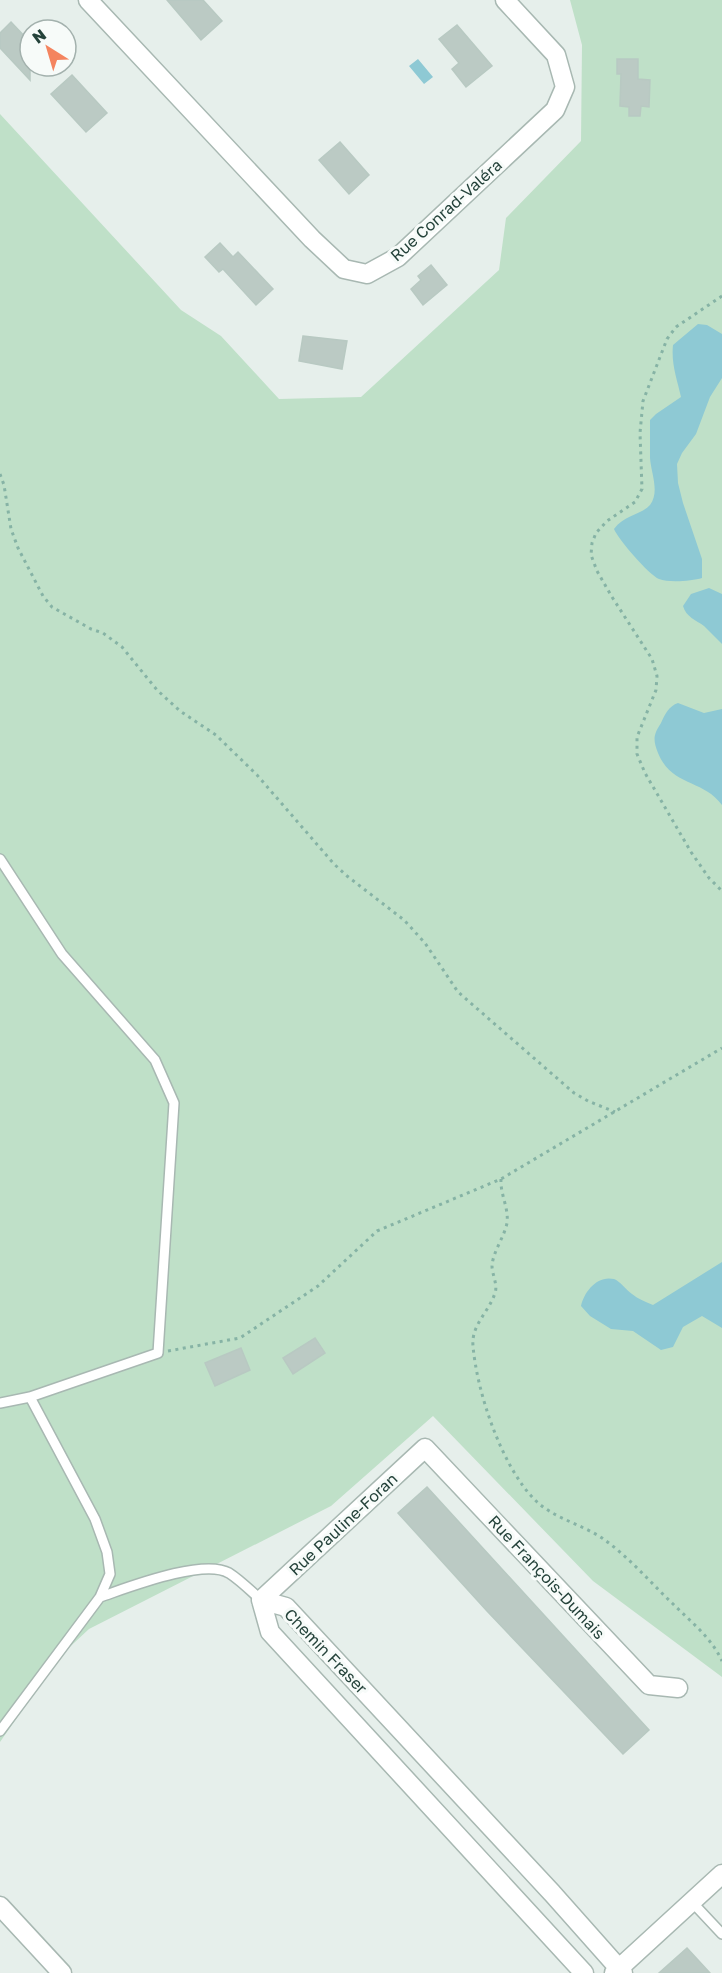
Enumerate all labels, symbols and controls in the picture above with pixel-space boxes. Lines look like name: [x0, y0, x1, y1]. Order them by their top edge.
north arrow: [18, 18, 78, 78]
text: N: [28, 24, 50, 48]
street label: Rue Conrad-Valéra: [386, 155, 506, 265]
street label: Rue Pauline-Foran: [285, 1469, 401, 1579]
street label: Rue François-Dumais: [484, 1511, 610, 1643]
street label: Chemin Fraser: [280, 1604, 372, 1698]

